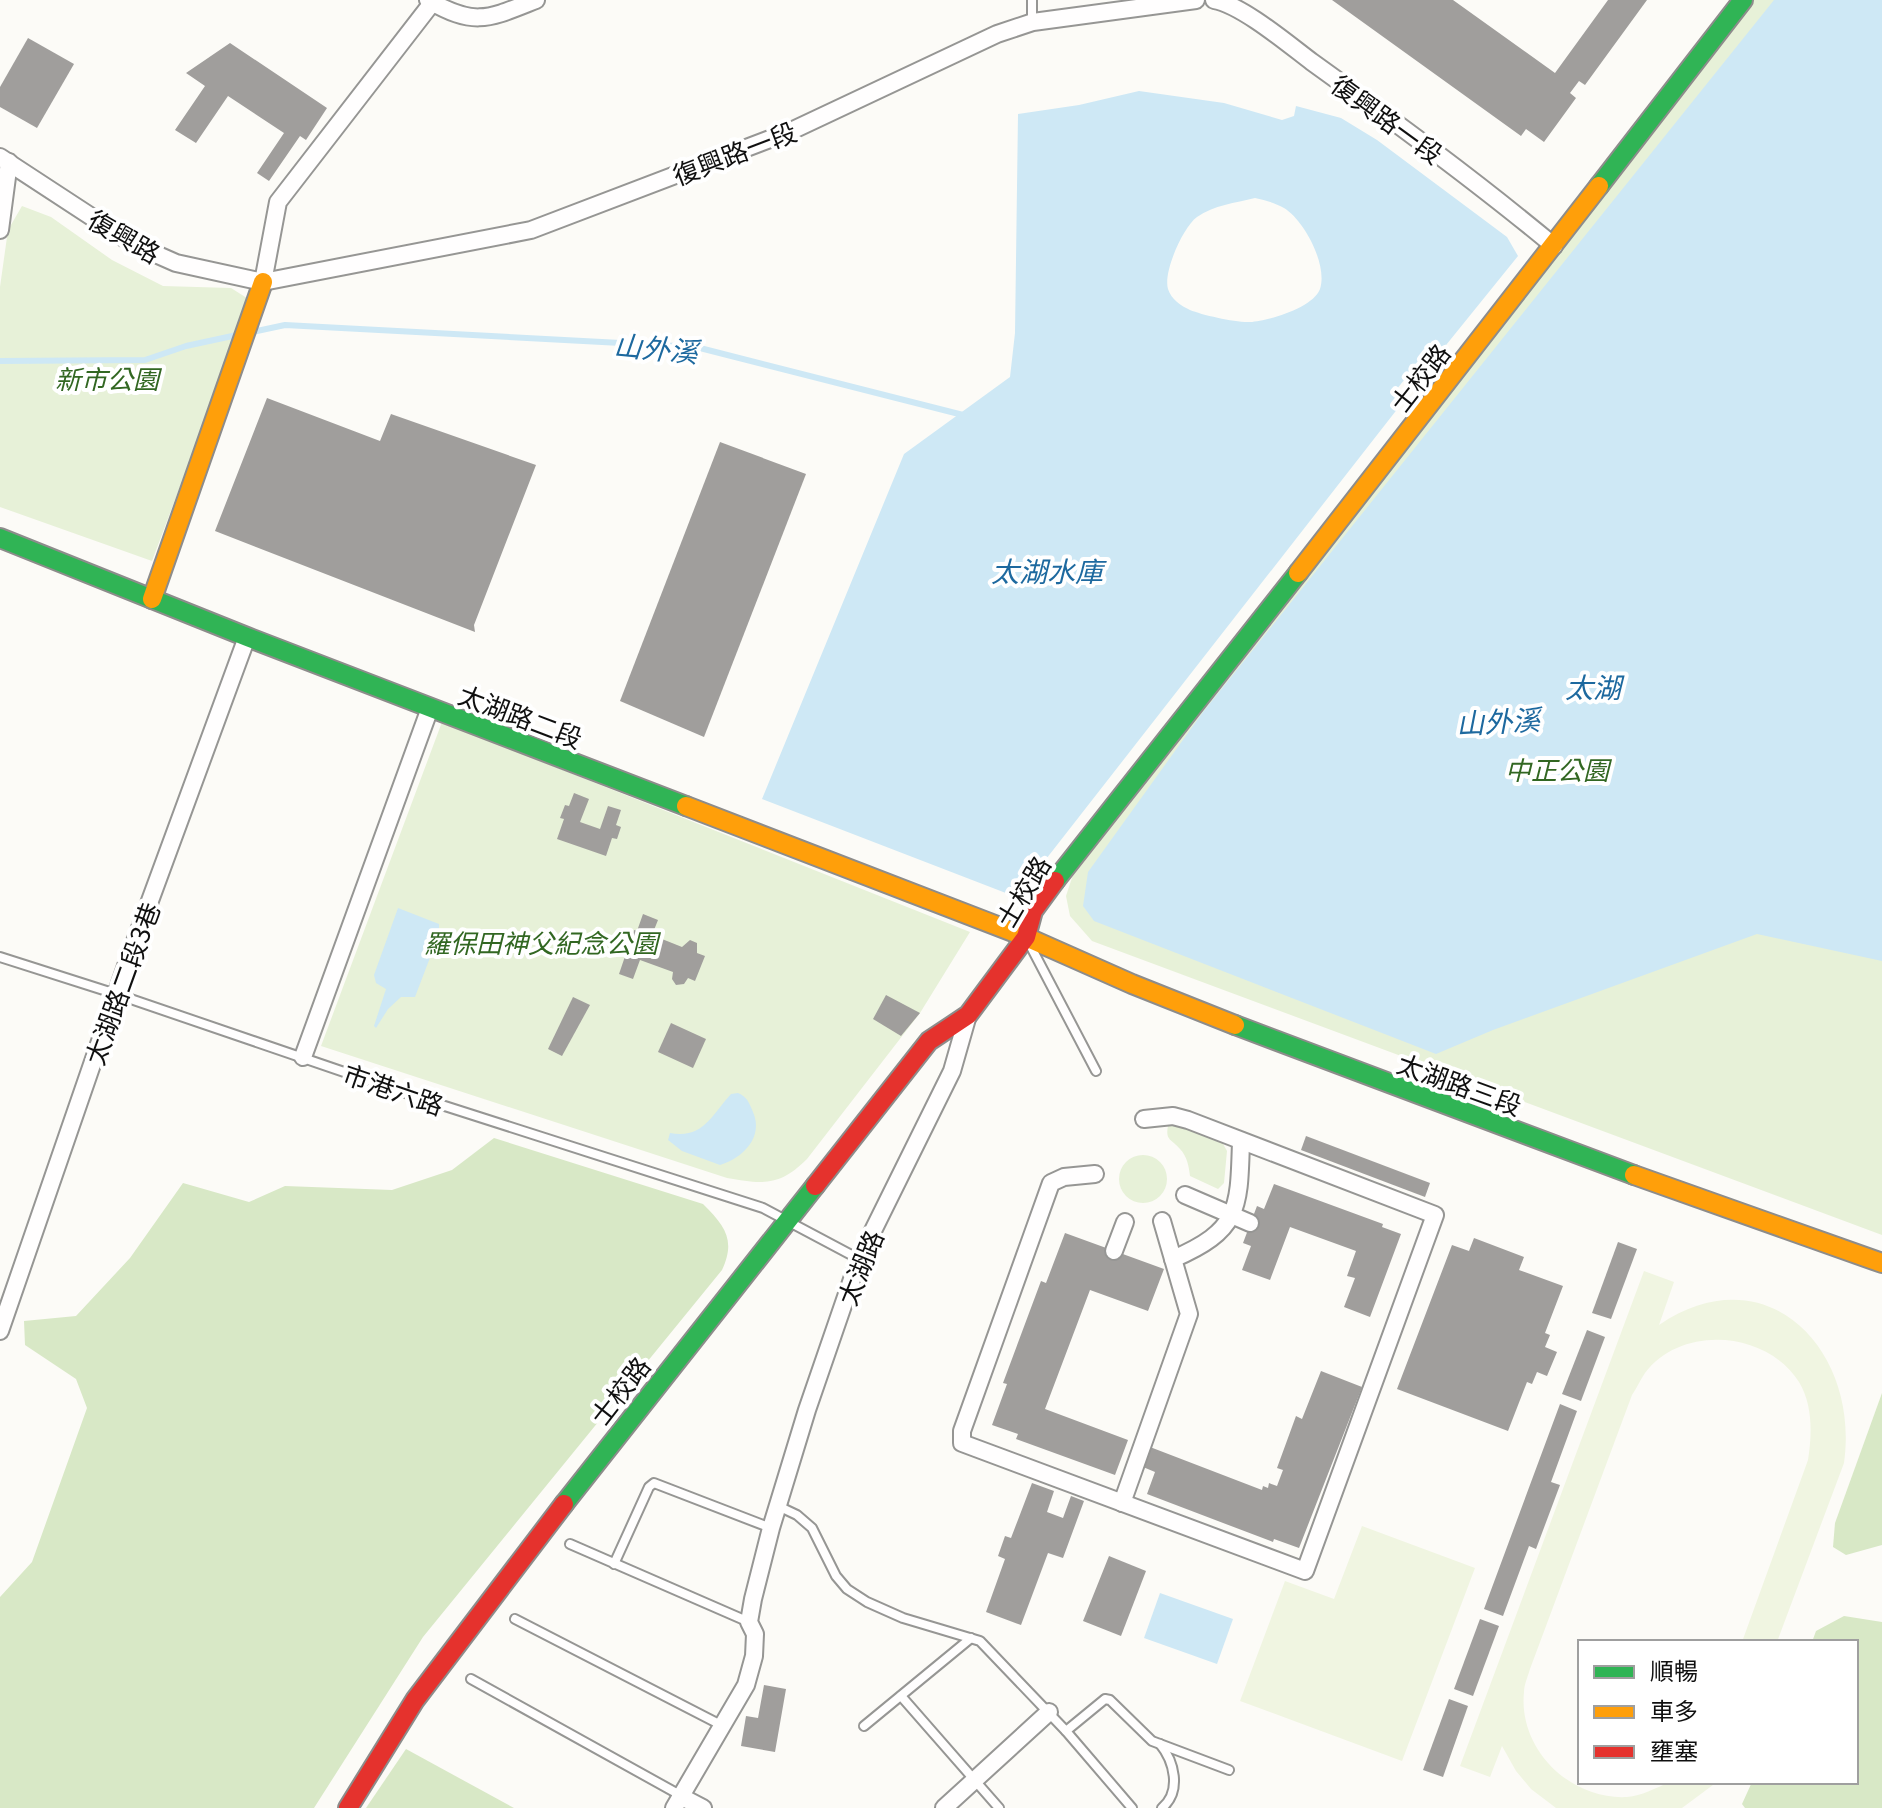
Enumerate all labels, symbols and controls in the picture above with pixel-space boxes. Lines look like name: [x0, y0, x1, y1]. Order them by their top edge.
street label: 復興路一段: [1325, 65, 1451, 171]
street label: 復興路一段: [667, 111, 801, 193]
street label: 復興路: [82, 199, 168, 271]
water label: 山外溪: [612, 323, 704, 371]
street label: 士校路: [1380, 335, 1458, 419]
park label: 新市公園: [55, 359, 163, 396]
water label: 太湖水庫: [991, 550, 1107, 590]
water label: 太湖: [1565, 666, 1625, 706]
street label: 太湖路二段: [454, 674, 588, 756]
water label: 山外溪: [1455, 698, 1545, 742]
park label: 中正公園: [1505, 750, 1613, 787]
street label: 士校路: [986, 848, 1058, 934]
street label: 太湖路二段3巷: [74, 897, 168, 1069]
park label: 羅保田神父紀念公園: [424, 923, 662, 960]
street label: 太湖路三段: [1393, 1043, 1527, 1123]
street label: 市港六路: [339, 1054, 449, 1122]
street label: 太湖路: [827, 1224, 891, 1310]
street label: 士校路: [580, 1348, 658, 1432]
legend: [1578, 1640, 1858, 1784]
text: 順暢: [1650, 1652, 1698, 1687]
text: 車多: [1650, 1692, 1698, 1727]
text: 壅塞: [1650, 1732, 1698, 1767]

